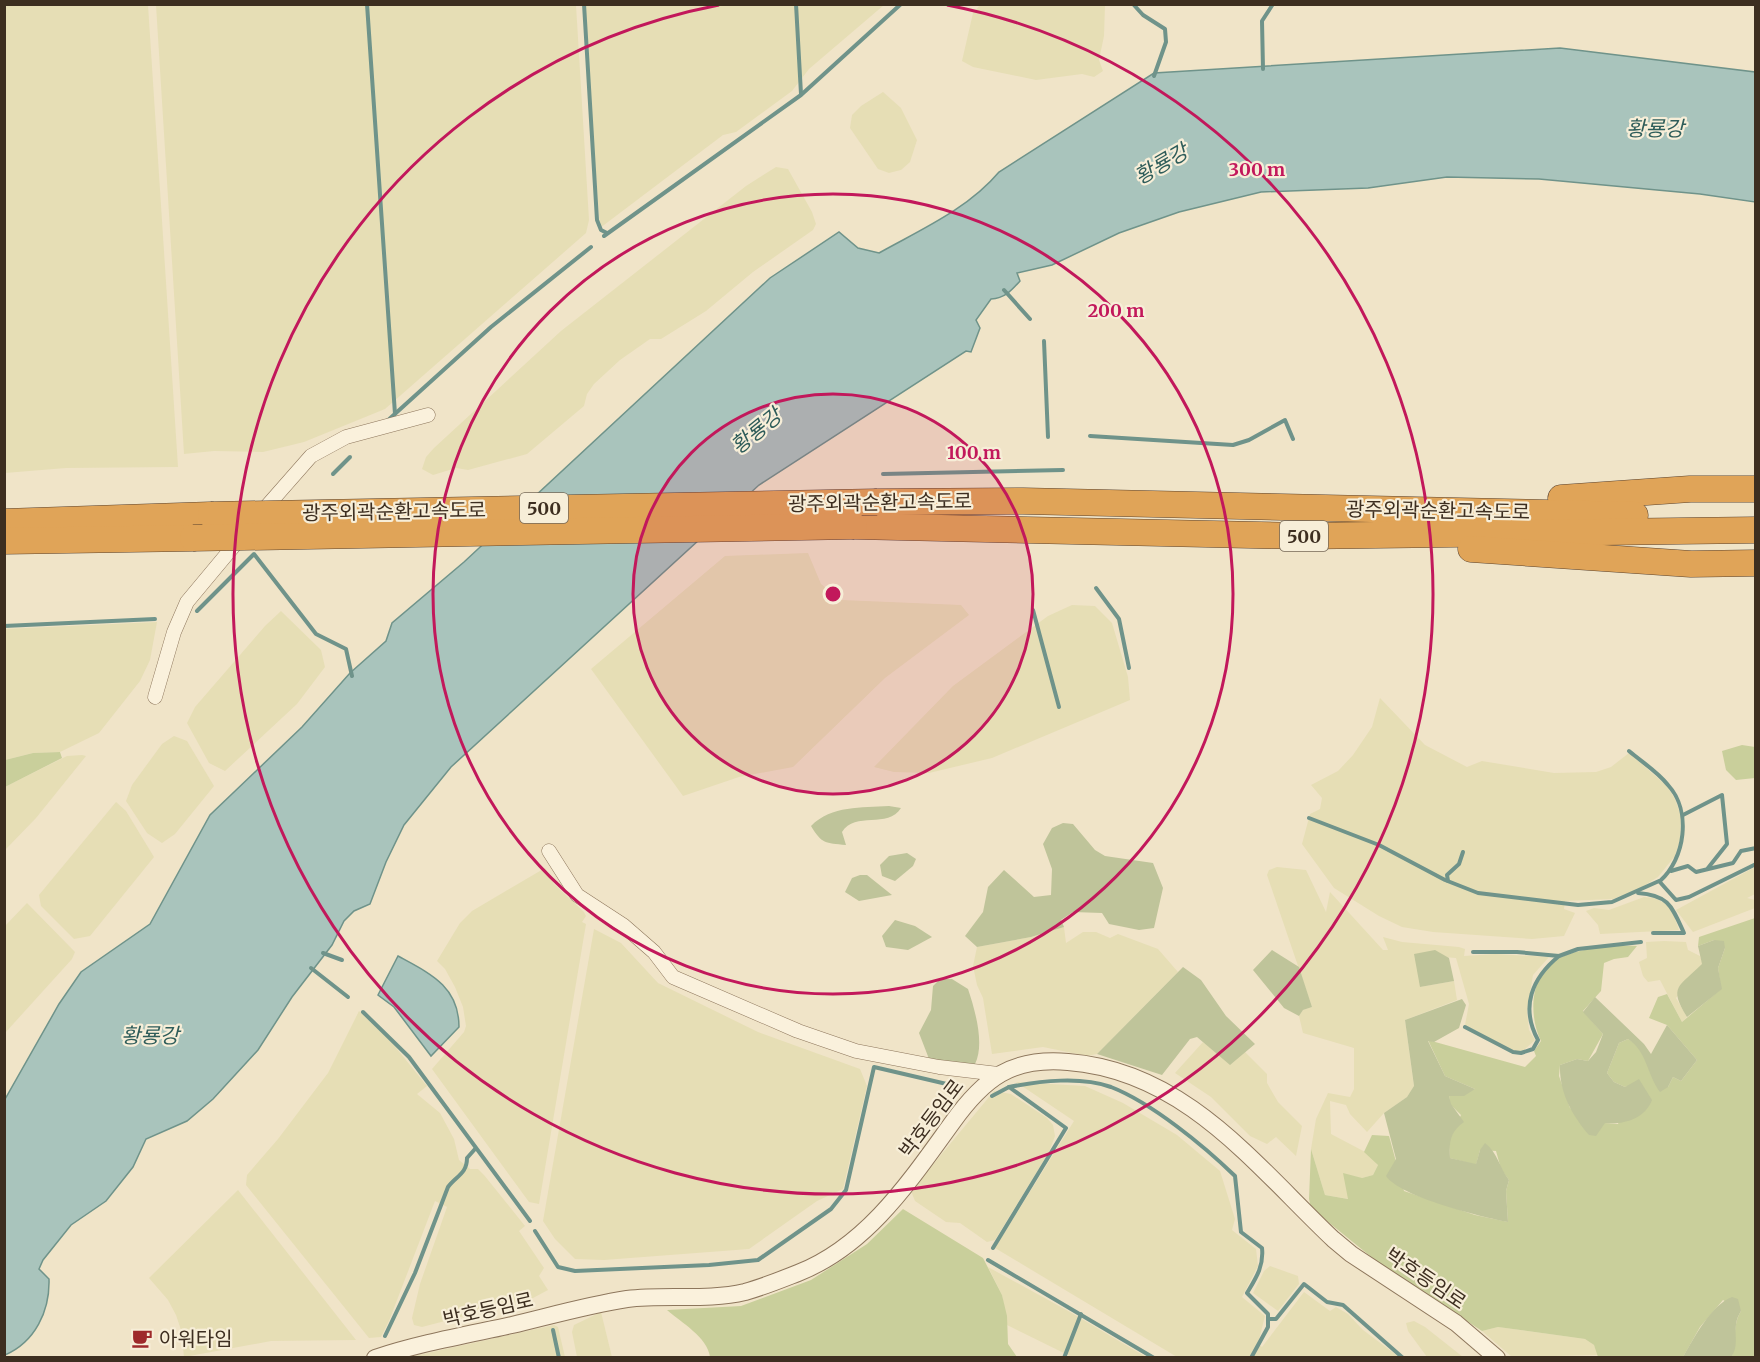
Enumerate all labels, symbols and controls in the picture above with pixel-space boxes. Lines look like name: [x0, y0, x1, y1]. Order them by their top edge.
water label: 황룡강: [1626, 115, 1687, 142]
water label: 황룡강: [1129, 136, 1195, 190]
text: 300 m: [1229, 158, 1285, 181]
text: 200 m: [1088, 299, 1144, 322]
water label: 황룡강: [725, 401, 789, 460]
text: 100 m: [947, 441, 1001, 464]
street label: 광주외곽순환고속도로: [788, 488, 972, 516]
road number: 500: [520, 493, 568, 523]
street label: 광주외곽순환고속도로: [1346, 496, 1530, 524]
street label: 광주외곽순환고속도로: [302, 497, 486, 525]
road number: 500: [1280, 521, 1328, 551]
centre of rings: [823, 584, 843, 604]
water label: 황룡강: [121, 1022, 182, 1049]
street label: 박호등임로: [893, 1074, 969, 1162]
street label: 박호등임로: [1381, 1242, 1471, 1314]
street label: 박호등임로: [440, 1286, 536, 1332]
cafe icon: 아워타임: [130, 1326, 154, 1350]
place label: 아워타임: [159, 1326, 233, 1351]

